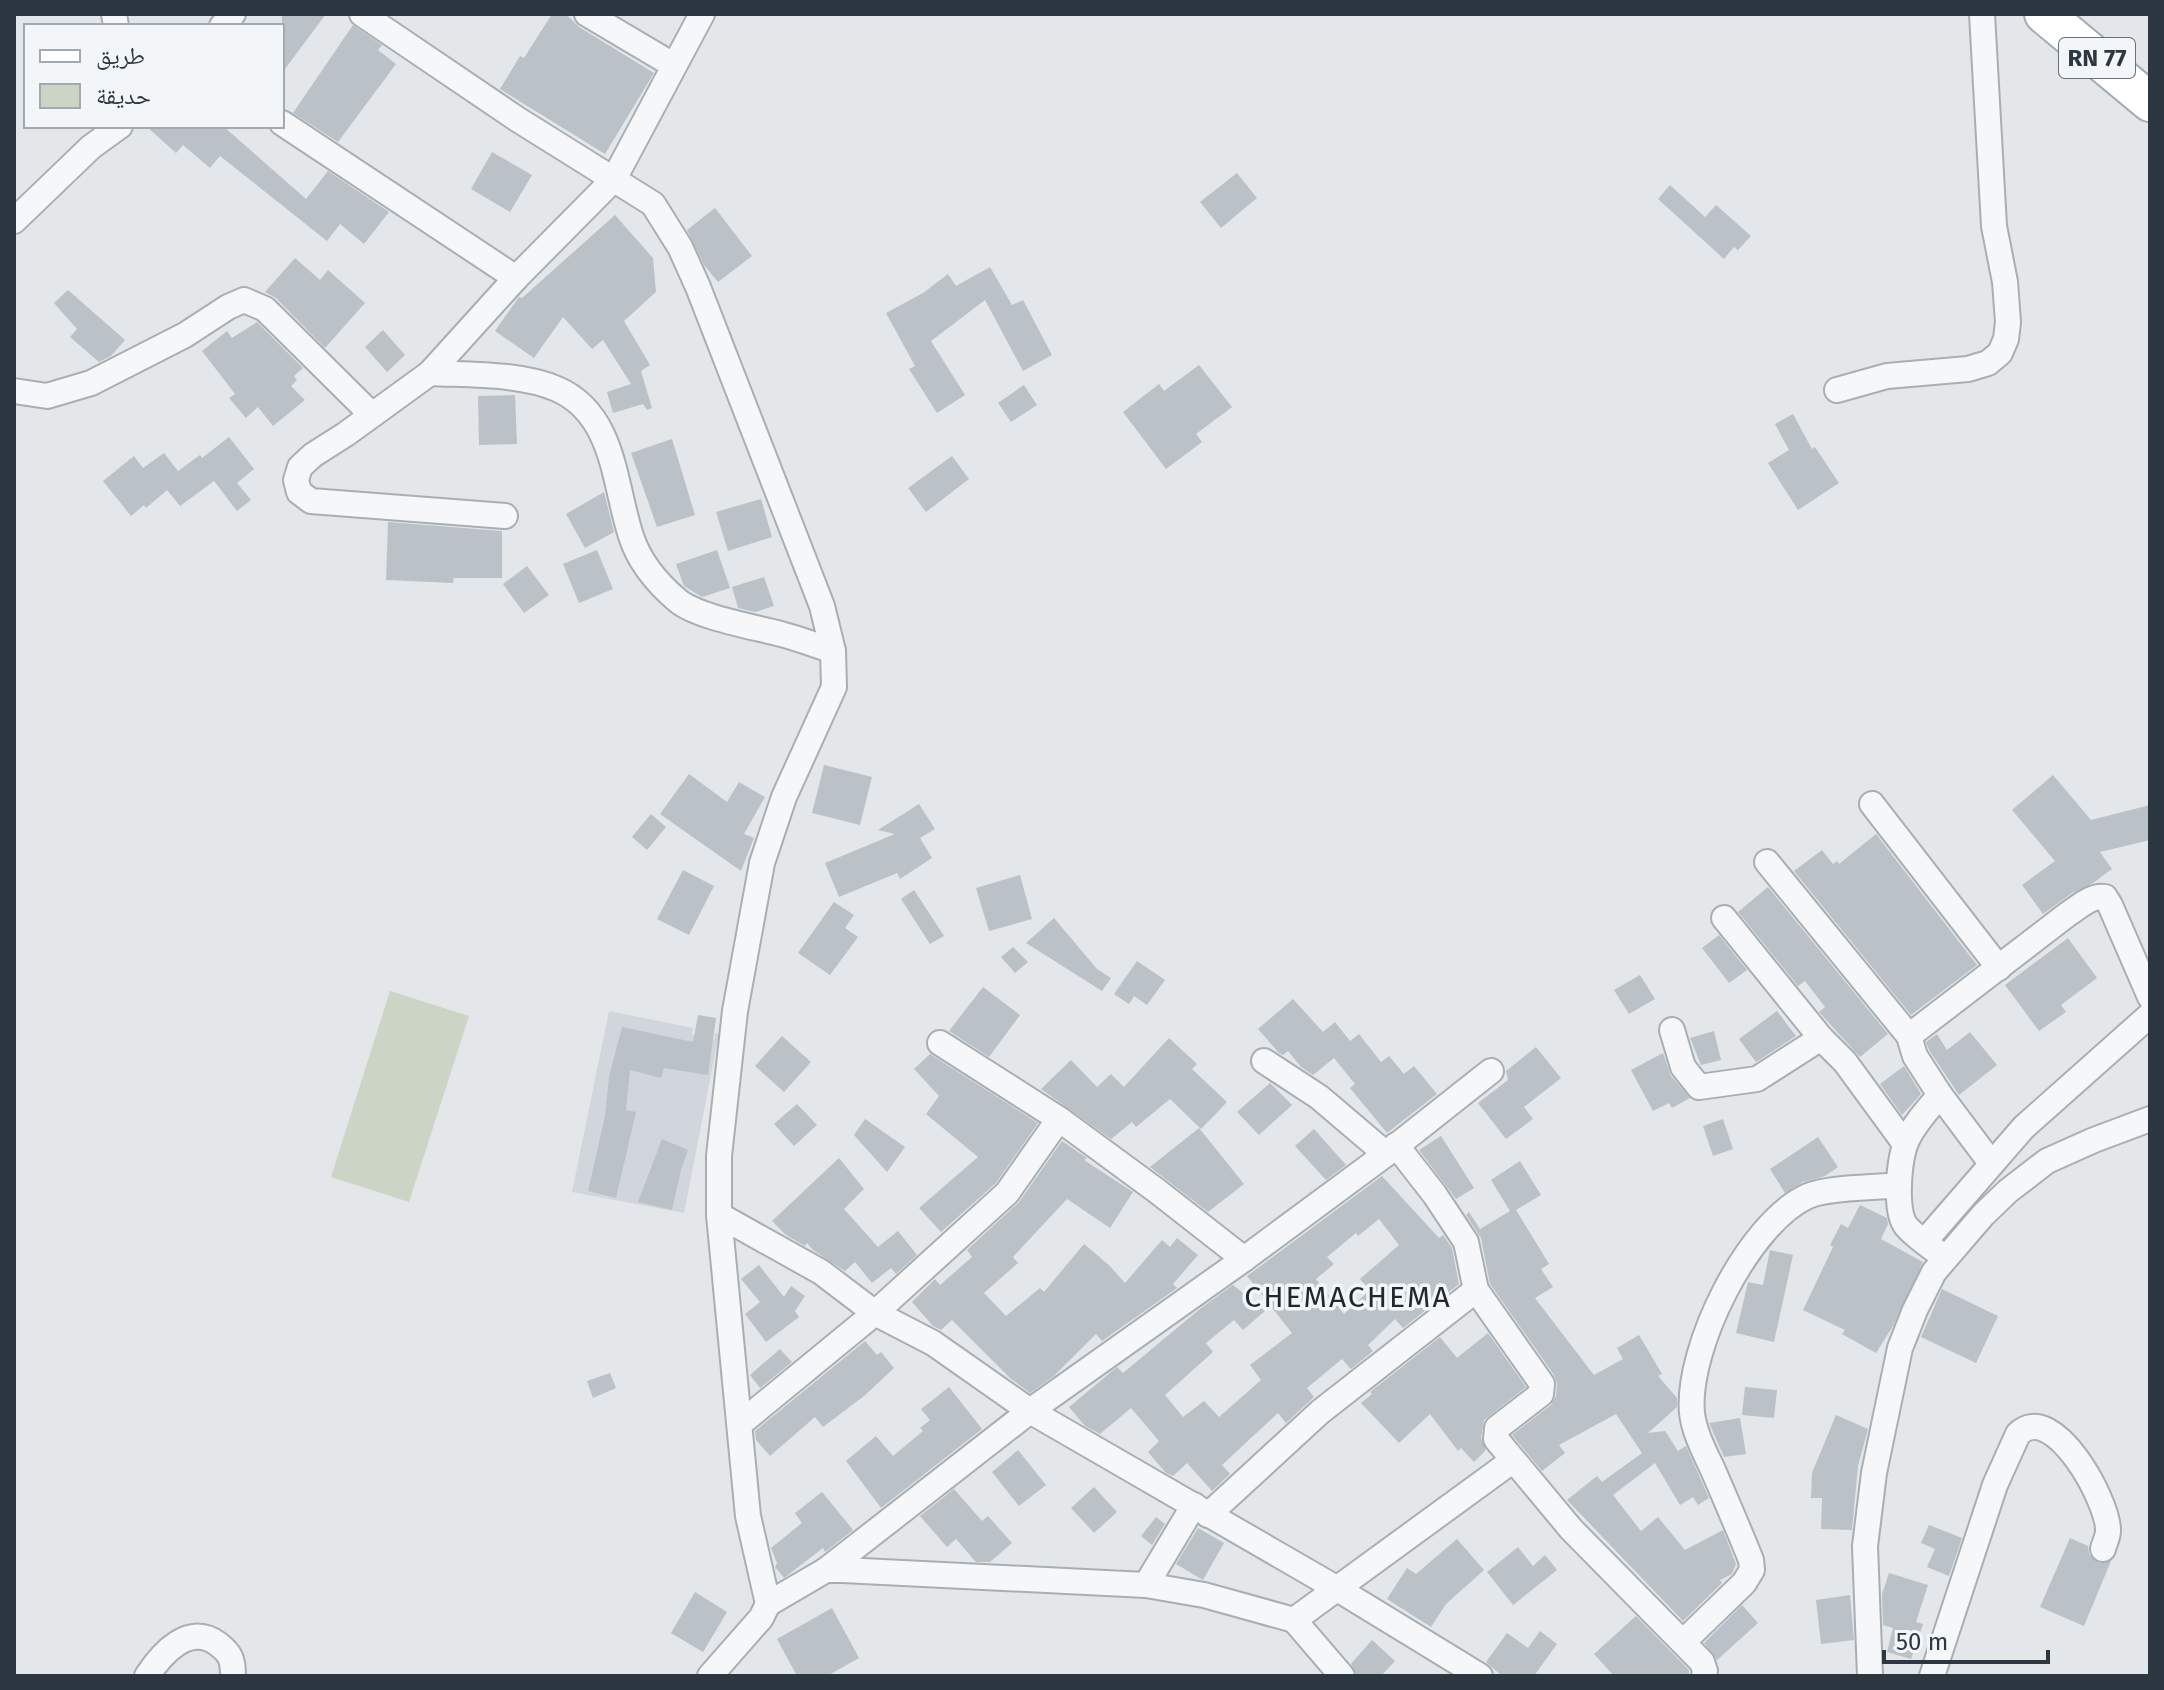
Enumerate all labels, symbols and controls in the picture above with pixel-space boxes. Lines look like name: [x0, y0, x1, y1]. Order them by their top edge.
legend: [24, 24, 284, 128]
road number: RN 77: [2059, 38, 2135, 78]
text: طريق: [96, 42, 145, 70]
text: حديقة: [96, 82, 151, 110]
district label: CHEMACHEMA: [1244, 1279, 1452, 1315]
scale bar: [1884, 1614, 2048, 1664]
text: 50 m: [1896, 1628, 1948, 1656]

